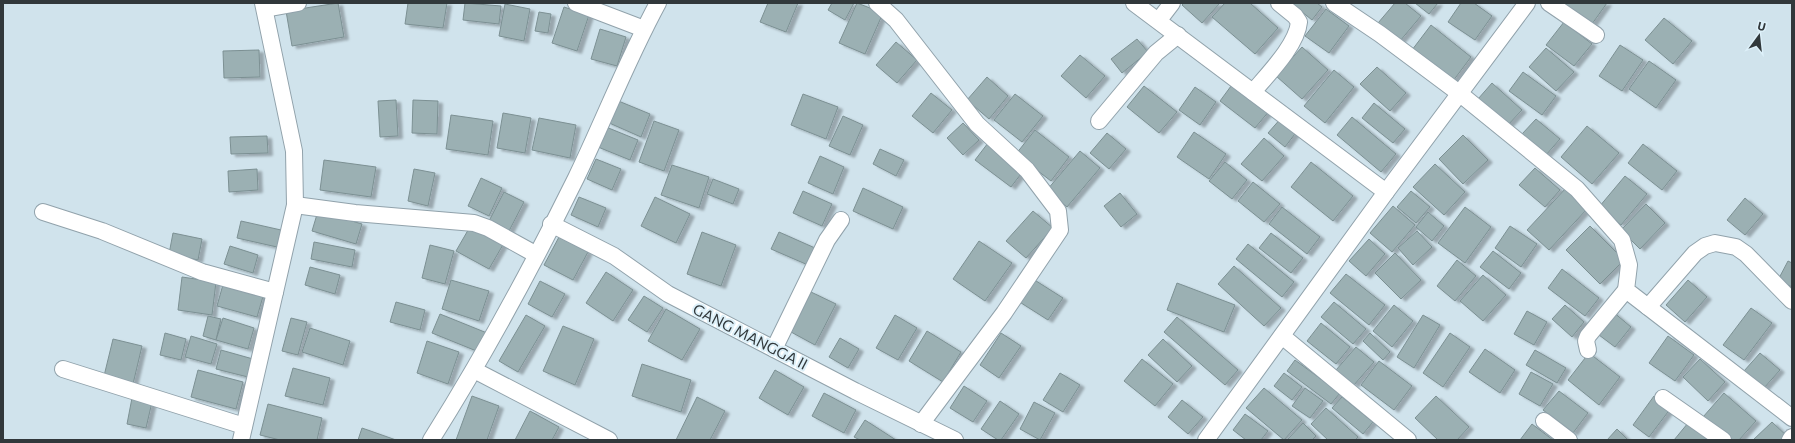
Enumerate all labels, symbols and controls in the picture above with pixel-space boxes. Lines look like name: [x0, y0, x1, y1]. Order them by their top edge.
north arrow: [1739, 16, 1779, 56]
text: U: [1756, 19, 1767, 33]
street label: GANG MANGGA II: [690, 299, 811, 373]

